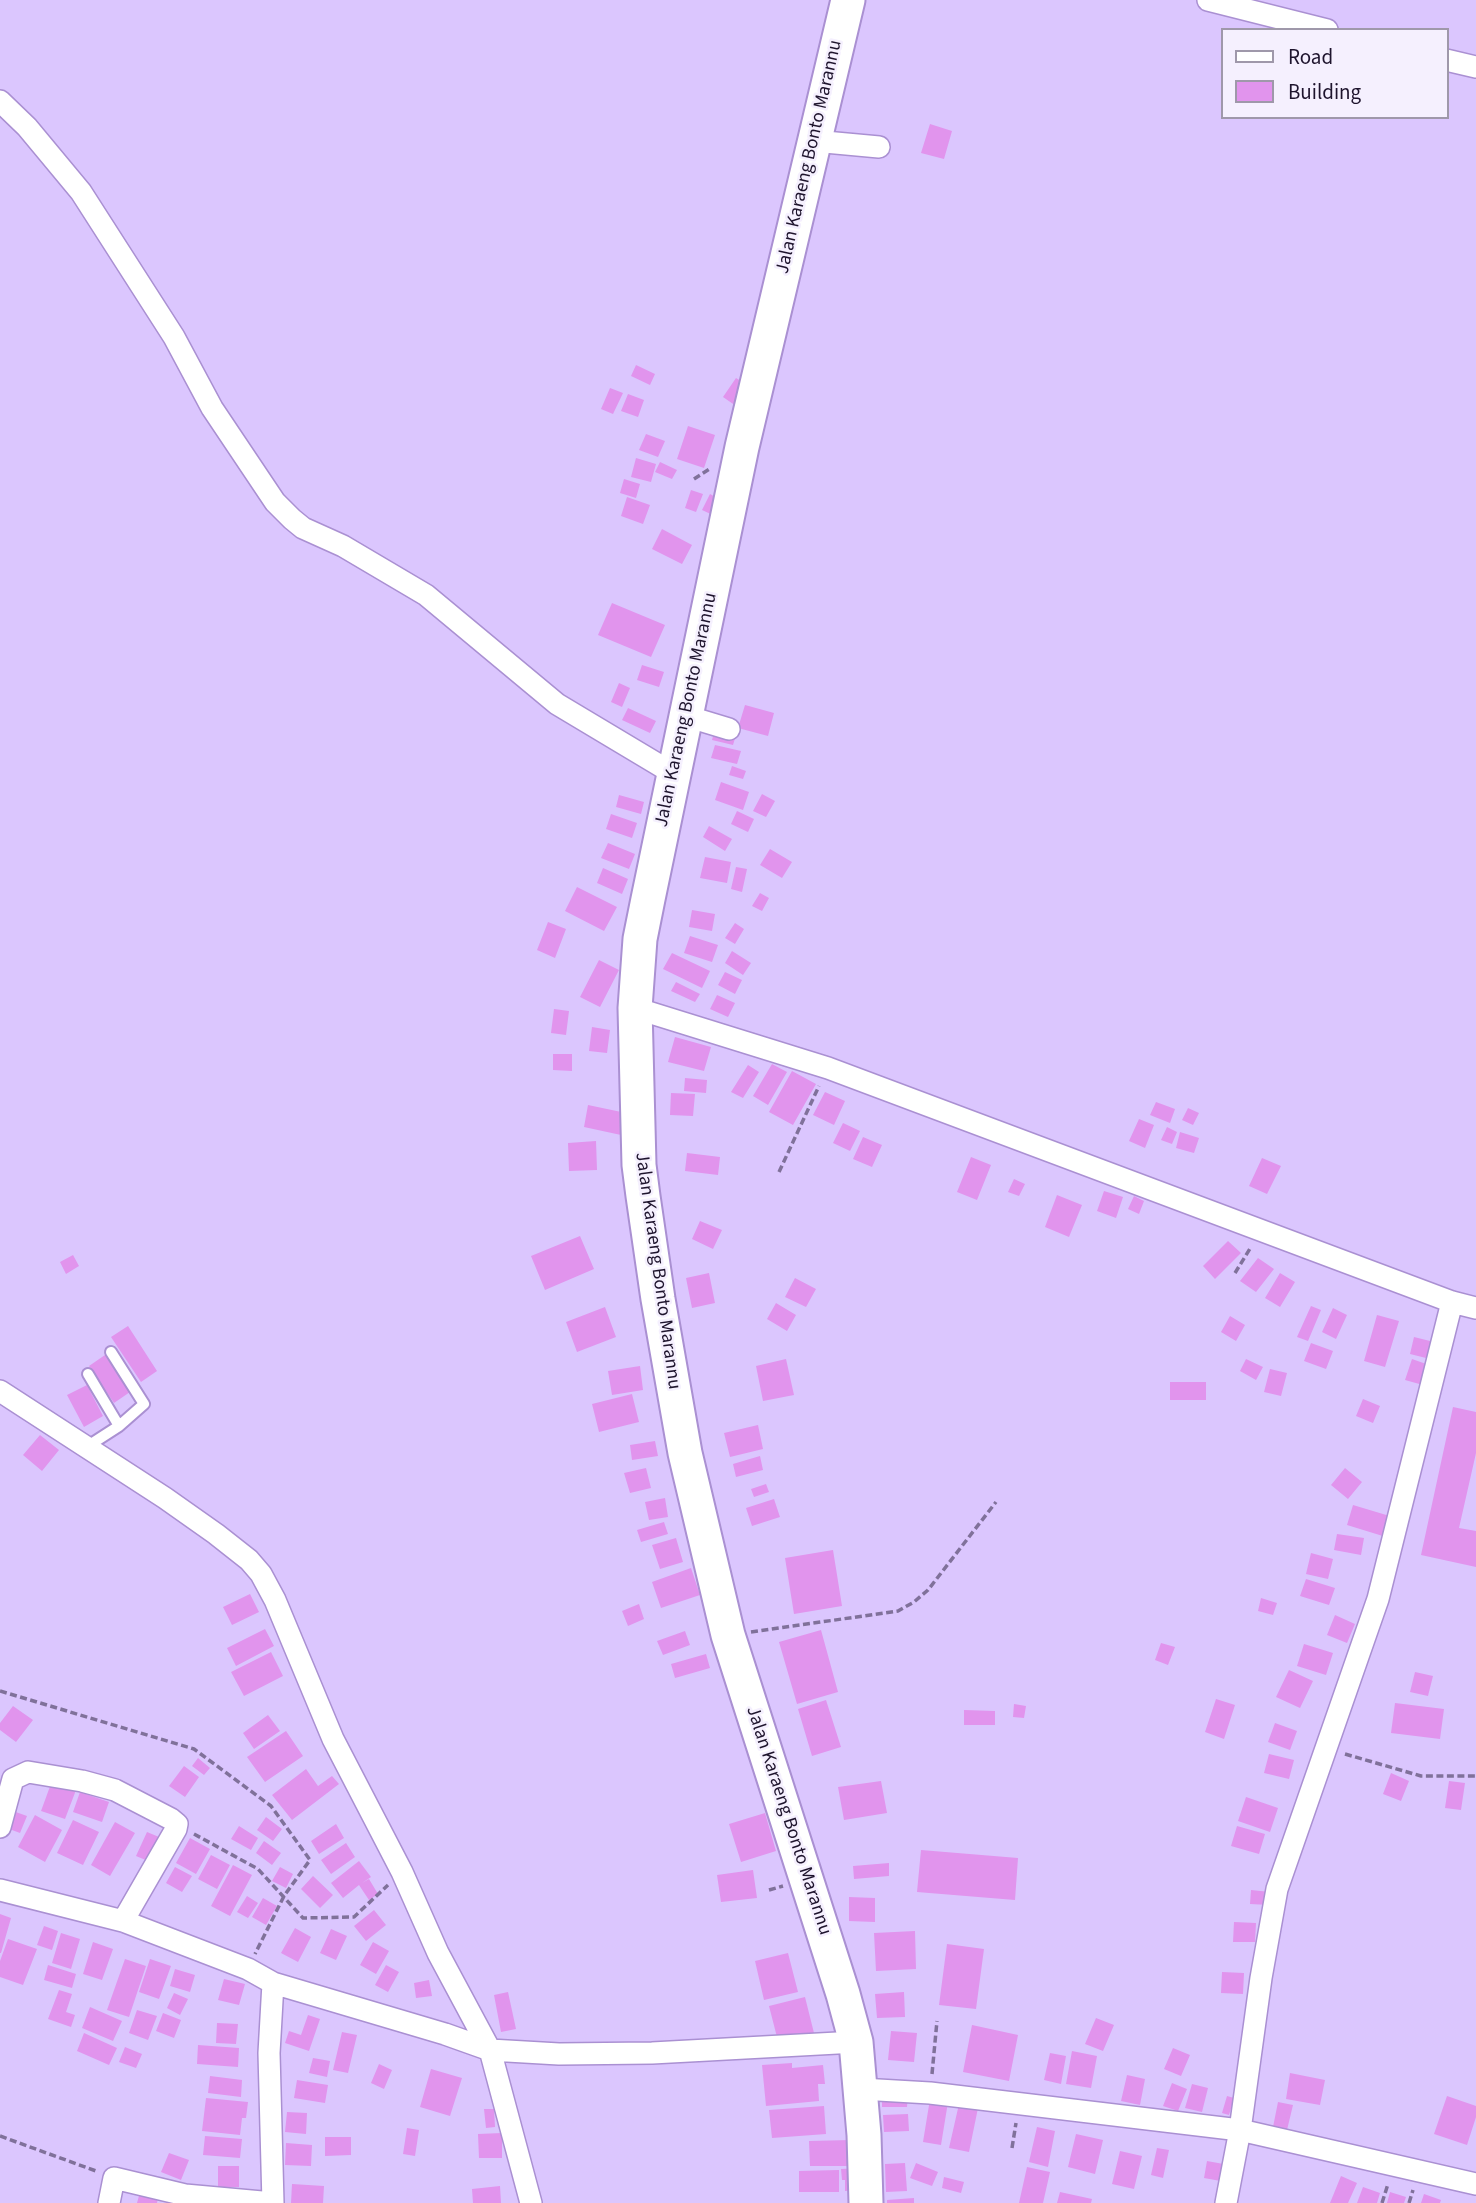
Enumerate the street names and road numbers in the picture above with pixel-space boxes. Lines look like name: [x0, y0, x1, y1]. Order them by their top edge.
street label: Jalan Karaeng Bonto Marannu: [772, 38, 848, 276]
street label: Jalan Karaeng Bonto Marannu: [651, 591, 723, 829]
street label: Jalan Karaeng Bonto Marannu: [629, 1151, 685, 1391]
street label: Jalan Karaeng Bonto Marannu: [740, 1704, 836, 1938]

